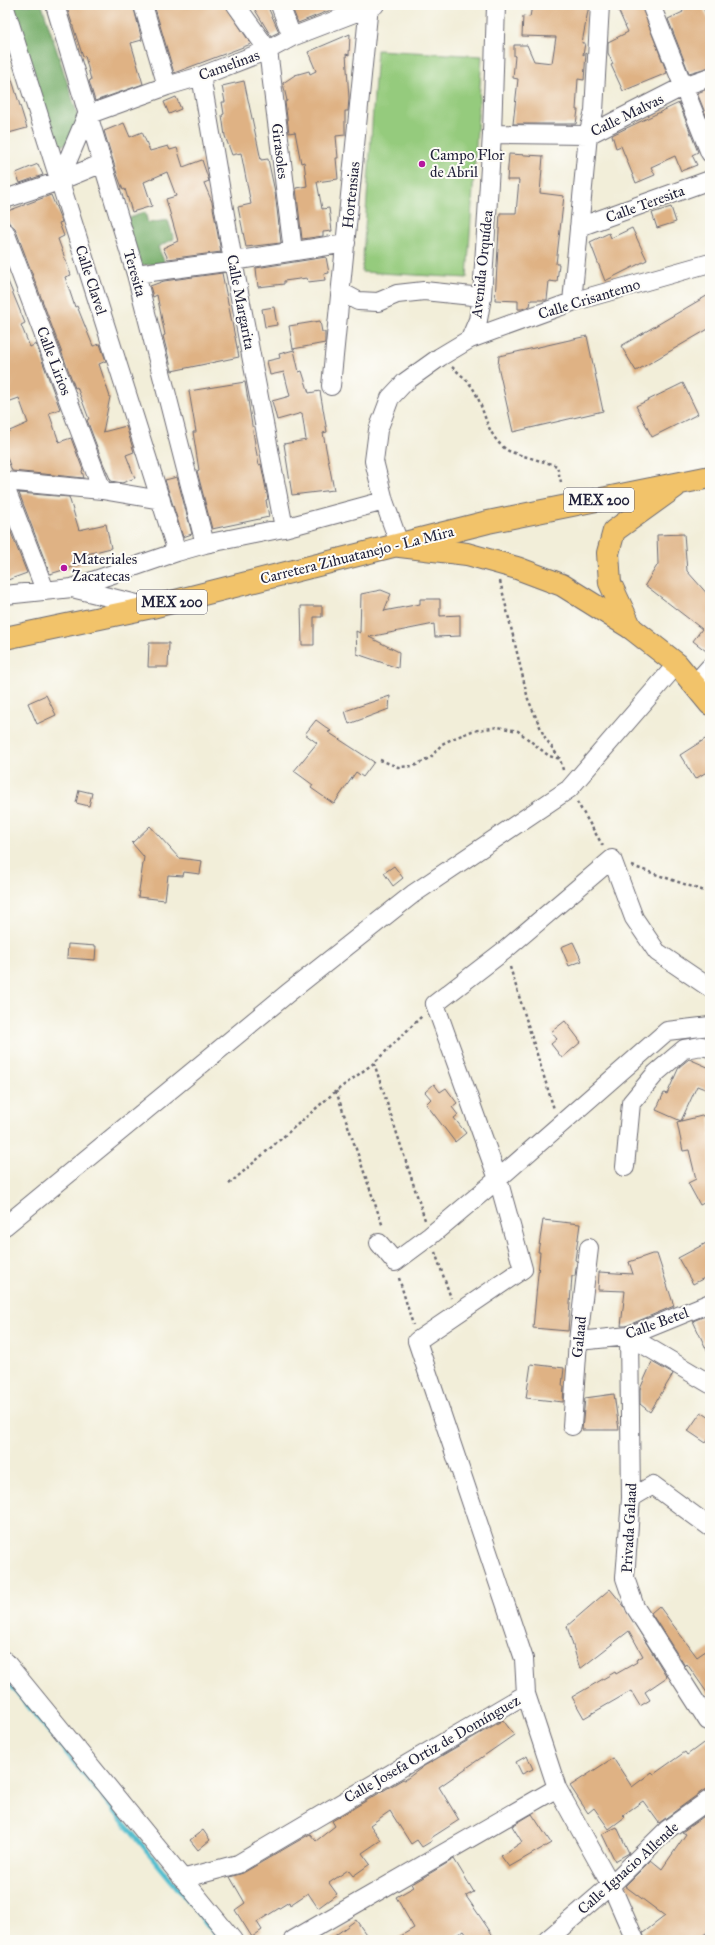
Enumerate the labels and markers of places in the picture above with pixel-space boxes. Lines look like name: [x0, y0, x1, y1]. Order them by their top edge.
place label: Campo Flor de Abril: [430, 146, 505, 181]
marker: Campo Flor de Abril: [417, 159, 427, 169]
place label: Materiales Zacatecas: [72, 550, 137, 585]
marker: Materiales Zacatecas: [59, 563, 69, 573]

